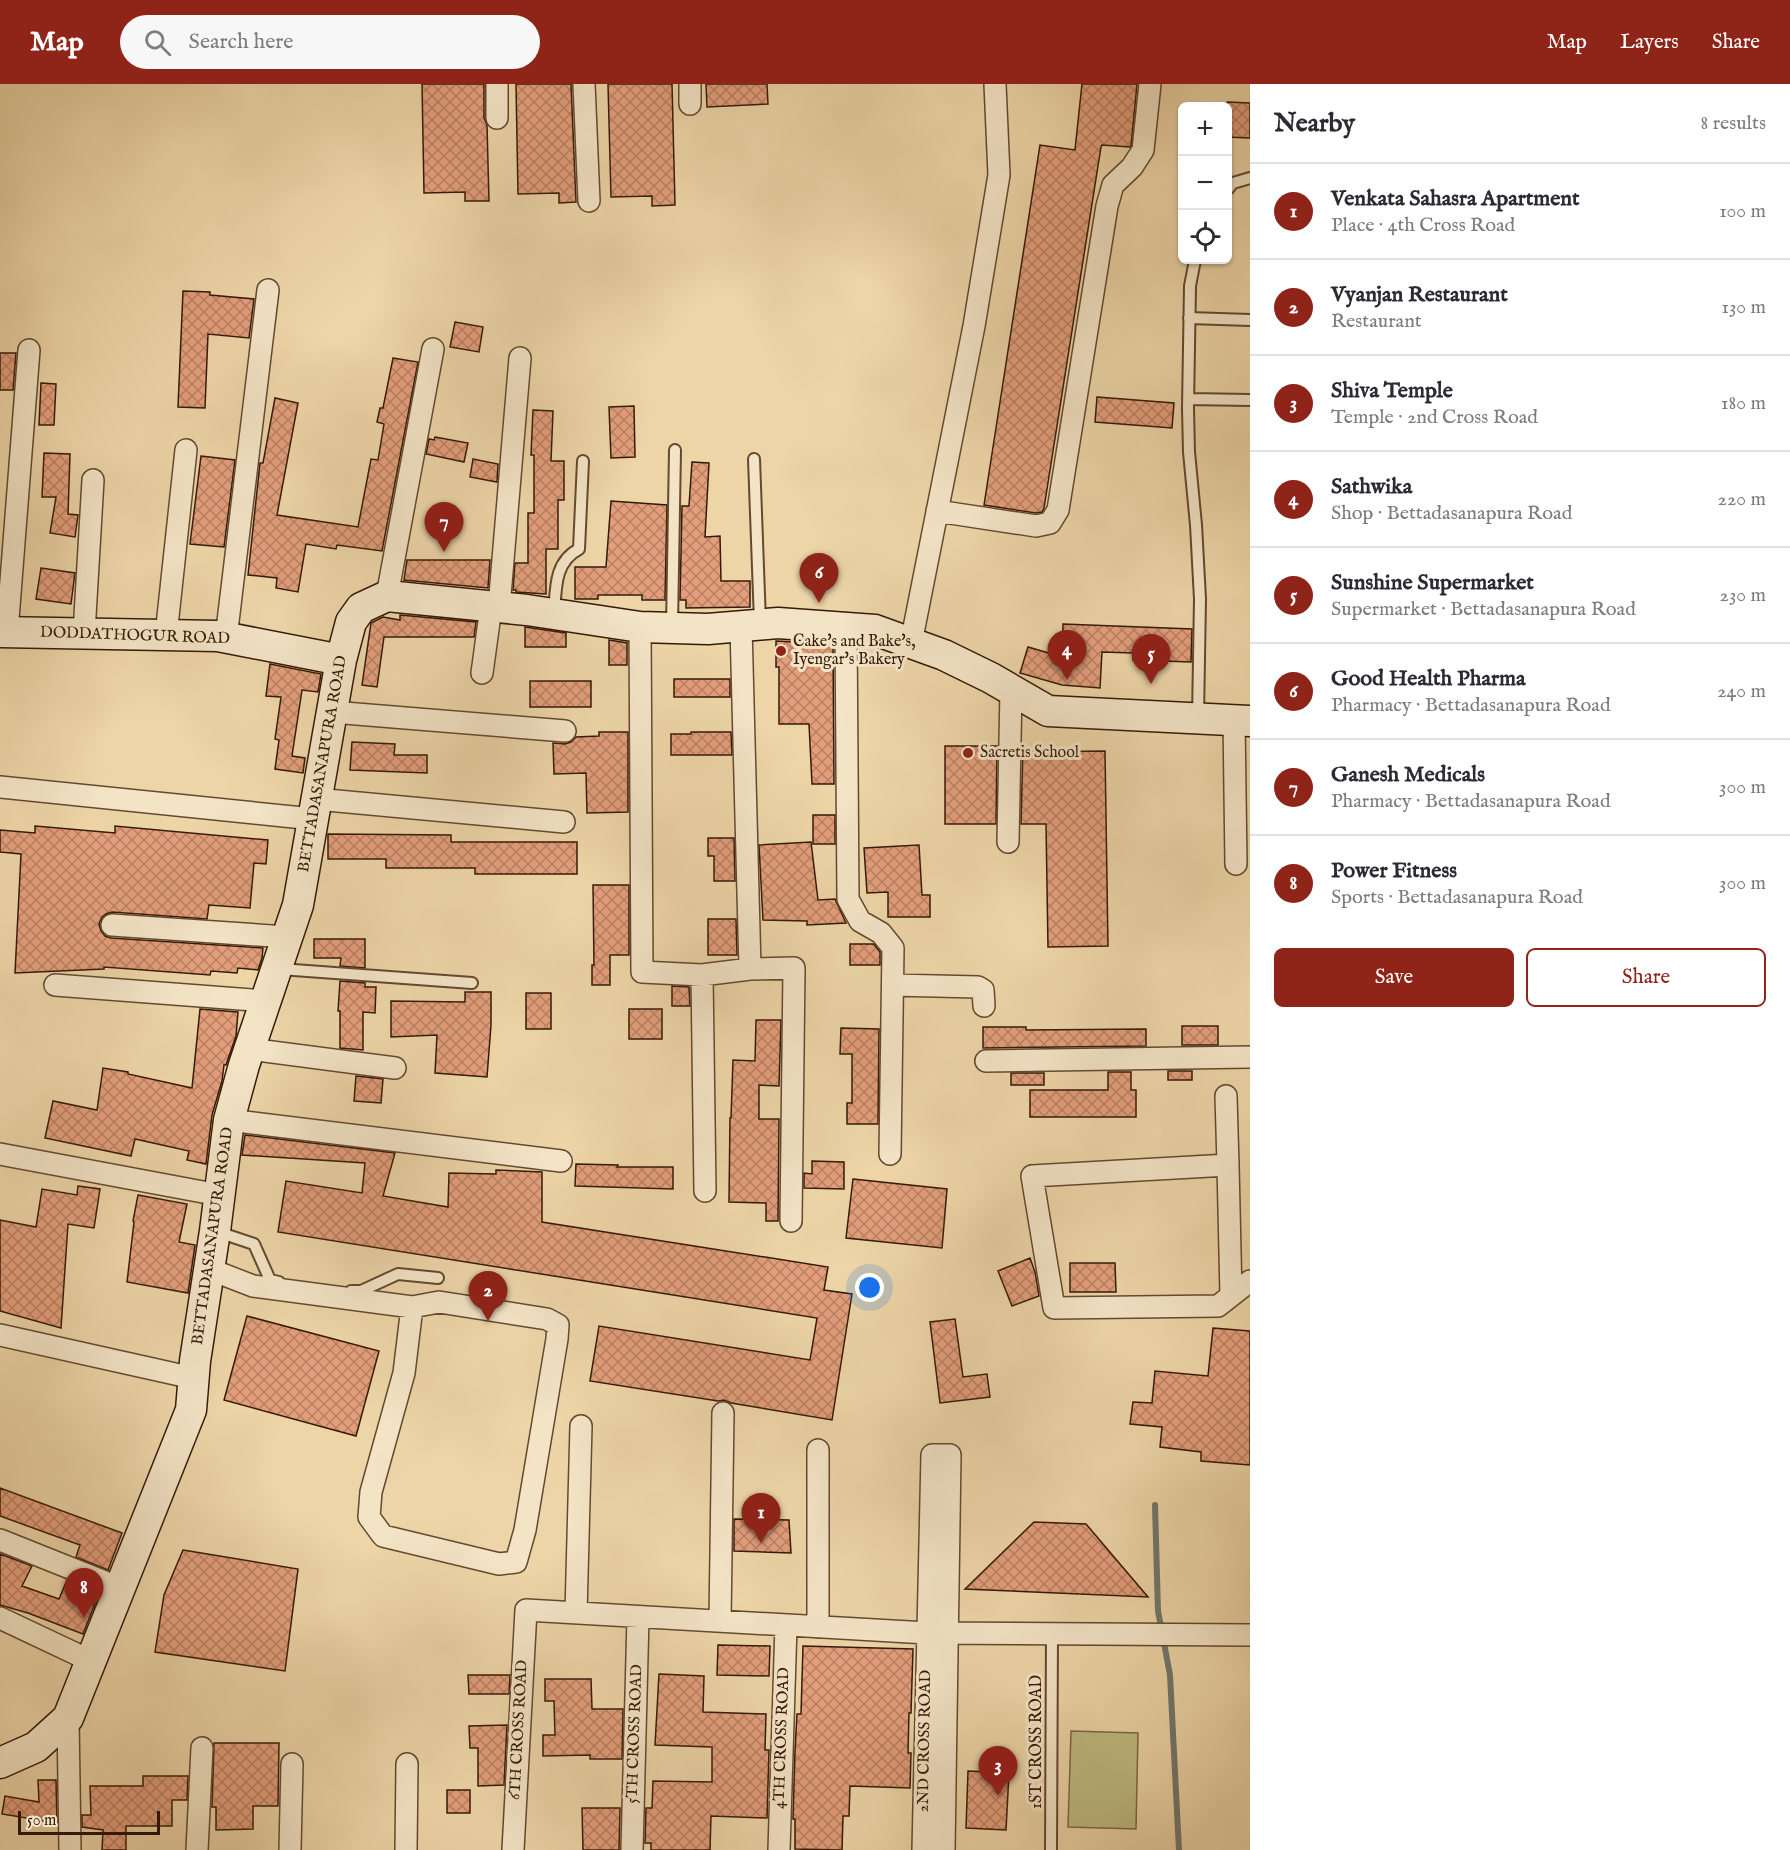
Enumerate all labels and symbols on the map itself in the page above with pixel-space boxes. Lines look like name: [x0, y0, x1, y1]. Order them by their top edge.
pin: 7: [424, 502, 464, 552]
pin: 6: [800, 554, 838, 603]
street label: DODDATHOGUR ROAD: [40, 623, 231, 649]
pin: 4: [1048, 630, 1086, 680]
place label: Cake's and Bake's, Iyengar's Bakery: [793, 632, 916, 670]
pin: 5: [1132, 634, 1170, 684]
marker: Cake's and Bake's, Iyengar's Bakery: [774, 644, 788, 658]
street label: BETTADASANAPURA ROAD: [294, 654, 352, 874]
place label: Sacretis School: [980, 743, 1080, 763]
marker: Sacretis School: [961, 746, 975, 760]
street label: BETTADASANAPURA ROAD: [188, 1126, 238, 1346]
pin: 2: [468, 1272, 508, 1321]
your location: [855, 1273, 884, 1302]
pin: 1: [742, 1494, 780, 1543]
pin: 8: [64, 1568, 104, 1618]
street label: 6TH CROSS ROAD: [505, 1659, 533, 1801]
street label: 5TH CROSS ROAD: [623, 1664, 647, 1804]
street label: 4TH CROSS ROAD: [770, 1667, 794, 1809]
street label: 2ND CROSS ROAD: [914, 1669, 936, 1812]
street label: 1ST CROSS ROAD: [1027, 1675, 1047, 1809]
pin: 3: [978, 1746, 1018, 1796]
scale bar: [18, 1808, 160, 1836]

